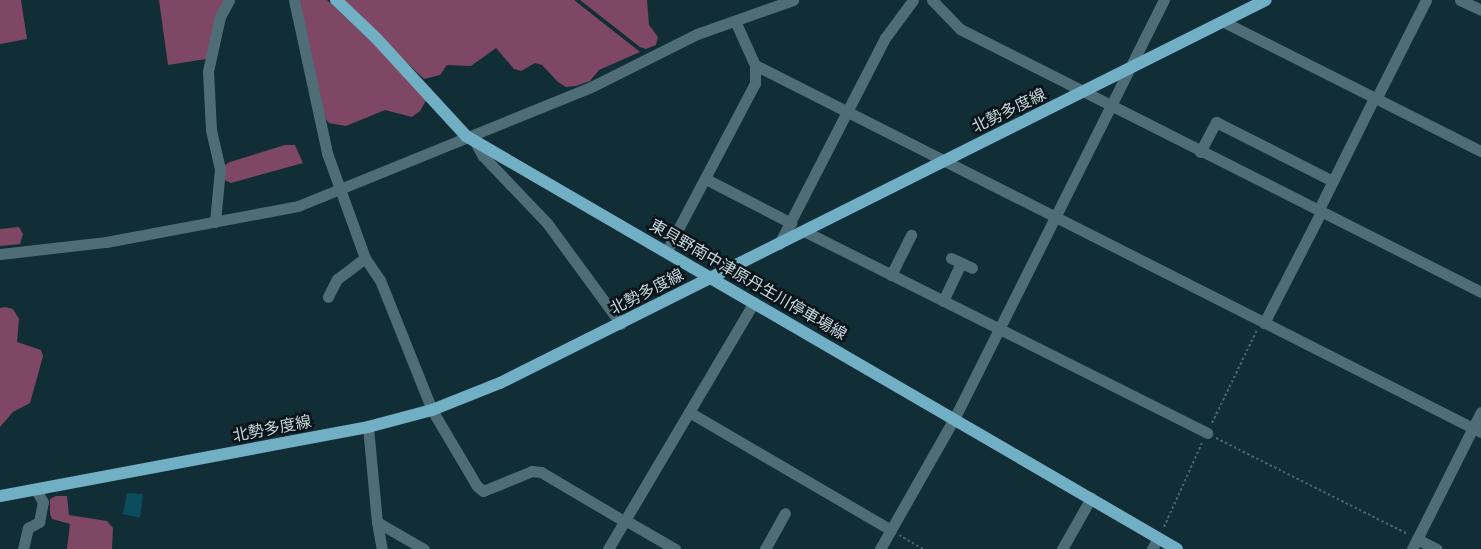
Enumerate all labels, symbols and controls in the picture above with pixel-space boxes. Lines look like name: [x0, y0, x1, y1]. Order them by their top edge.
street label: 北勢多度線: [969, 85, 1049, 137]
street label: 東貝野南中津原丹生川停車場線: [646, 216, 850, 344]
street label: 北勢多度線: [607, 265, 687, 319]
street label: 北勢多度線: [231, 412, 313, 446]

